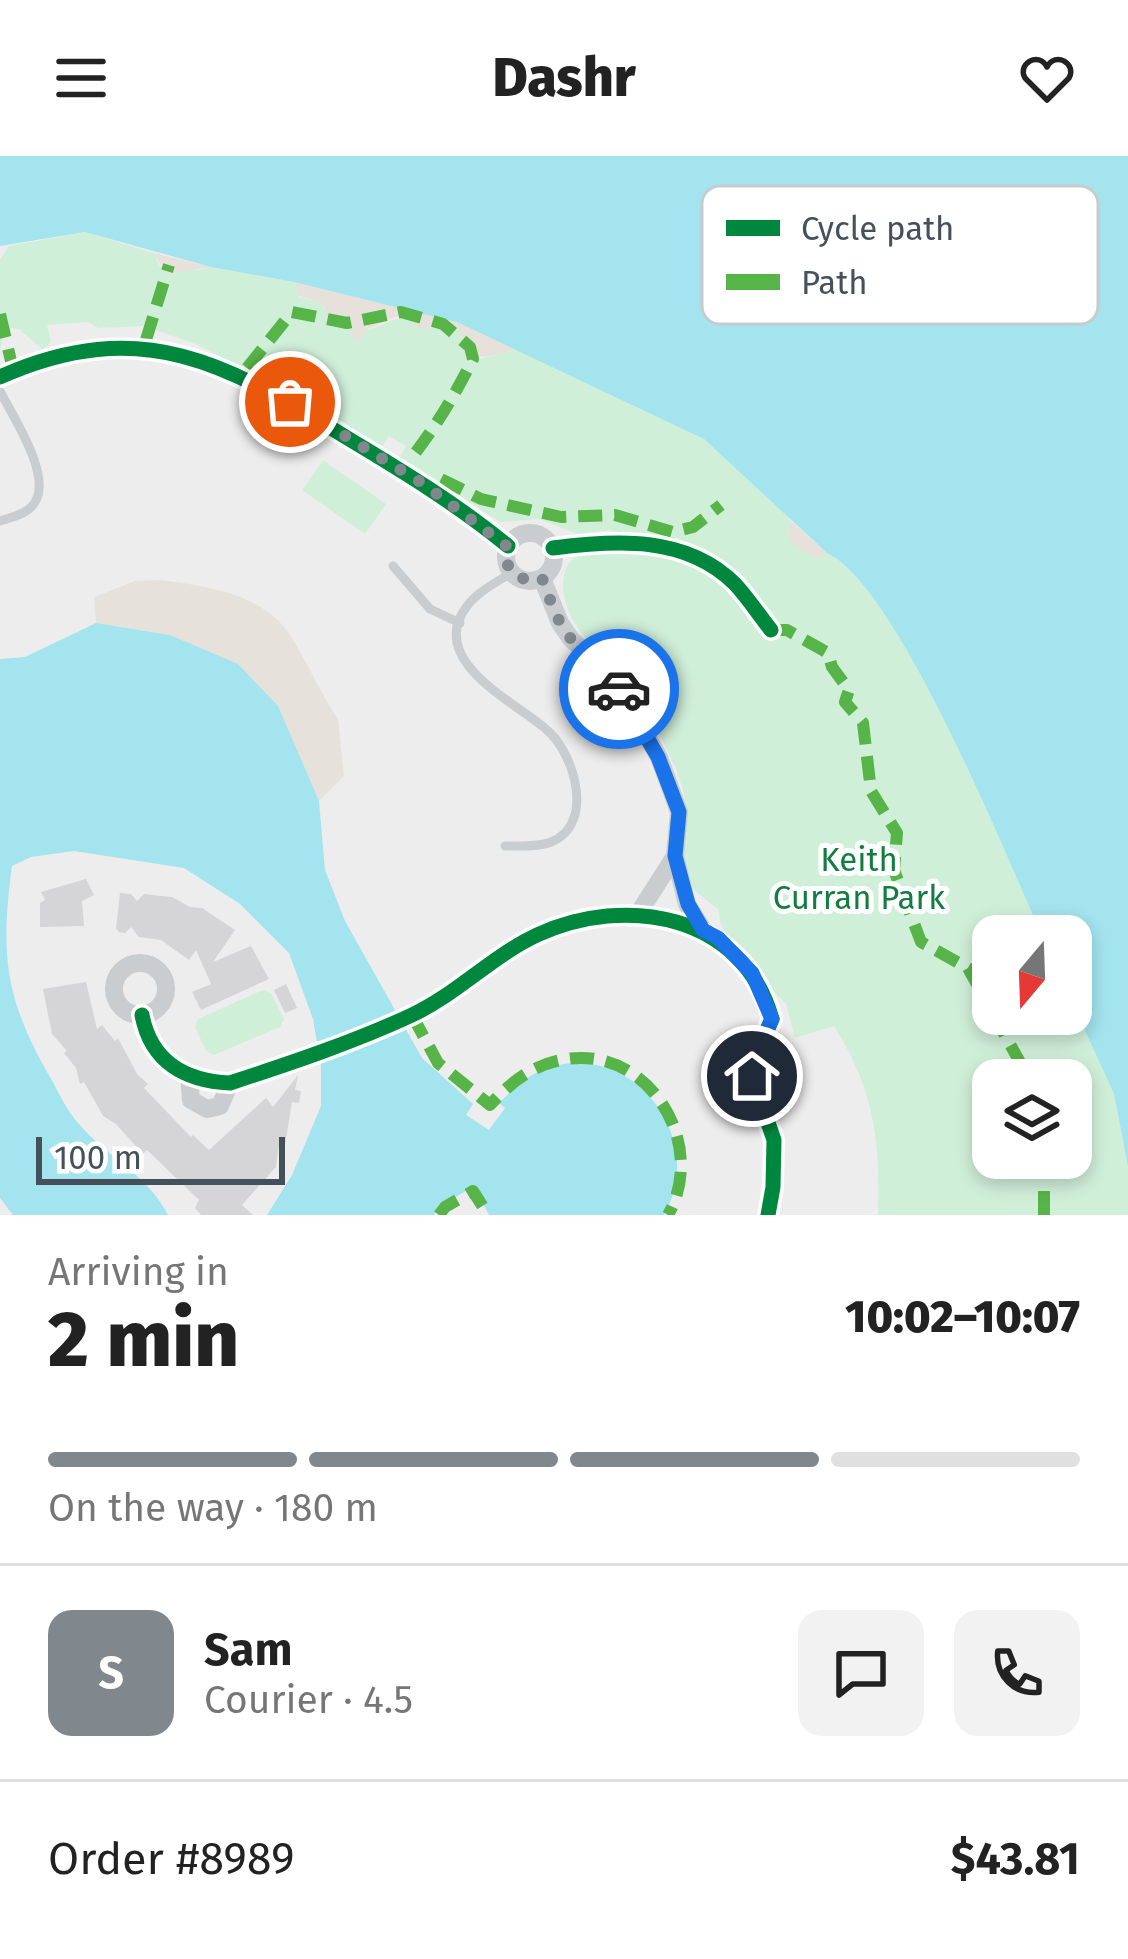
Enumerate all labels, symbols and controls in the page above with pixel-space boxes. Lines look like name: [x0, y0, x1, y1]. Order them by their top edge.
icon: menu: [48, 45, 114, 111]
icon: heart: [1014, 45, 1080, 111]
text: Dashr: [492, 46, 636, 110]
legend: [702, 186, 1098, 324]
text: Cycle path: [801, 209, 954, 249]
text: Path: [801, 263, 868, 303]
pin: [239, 351, 341, 453]
icon: bag: [257, 369, 323, 435]
courier: [559, 629, 679, 749]
icon: car: [586, 656, 652, 722]
park label: Keith Curran Park: [773, 840, 945, 918]
north arrow: [972, 915, 1092, 1035]
map controls: [972, 915, 1092, 1179]
pin: [701, 1025, 803, 1127]
icon: home: [719, 1043, 785, 1109]
button: layers: [972, 1059, 1092, 1179]
scale bar: [36, 1131, 285, 1184]
text: 100 m: [54, 1138, 142, 1178]
text: Arriving in: [48, 1249, 229, 1295]
text: 10:02–10:07: [845, 1290, 1080, 1344]
text: 2 min: [48, 1293, 239, 1387]
text: On the way · 180 m: [48, 1485, 378, 1531]
button: chat: [798, 1610, 924, 1736]
button: phone: [954, 1610, 1080, 1736]
text: Sam: [204, 1623, 292, 1677]
text: S: [98, 1646, 124, 1700]
text: Courier · 4.5: [204, 1677, 413, 1723]
text: Order #8989: [48, 1832, 295, 1886]
text: $43.81: [951, 1832, 1080, 1886]

